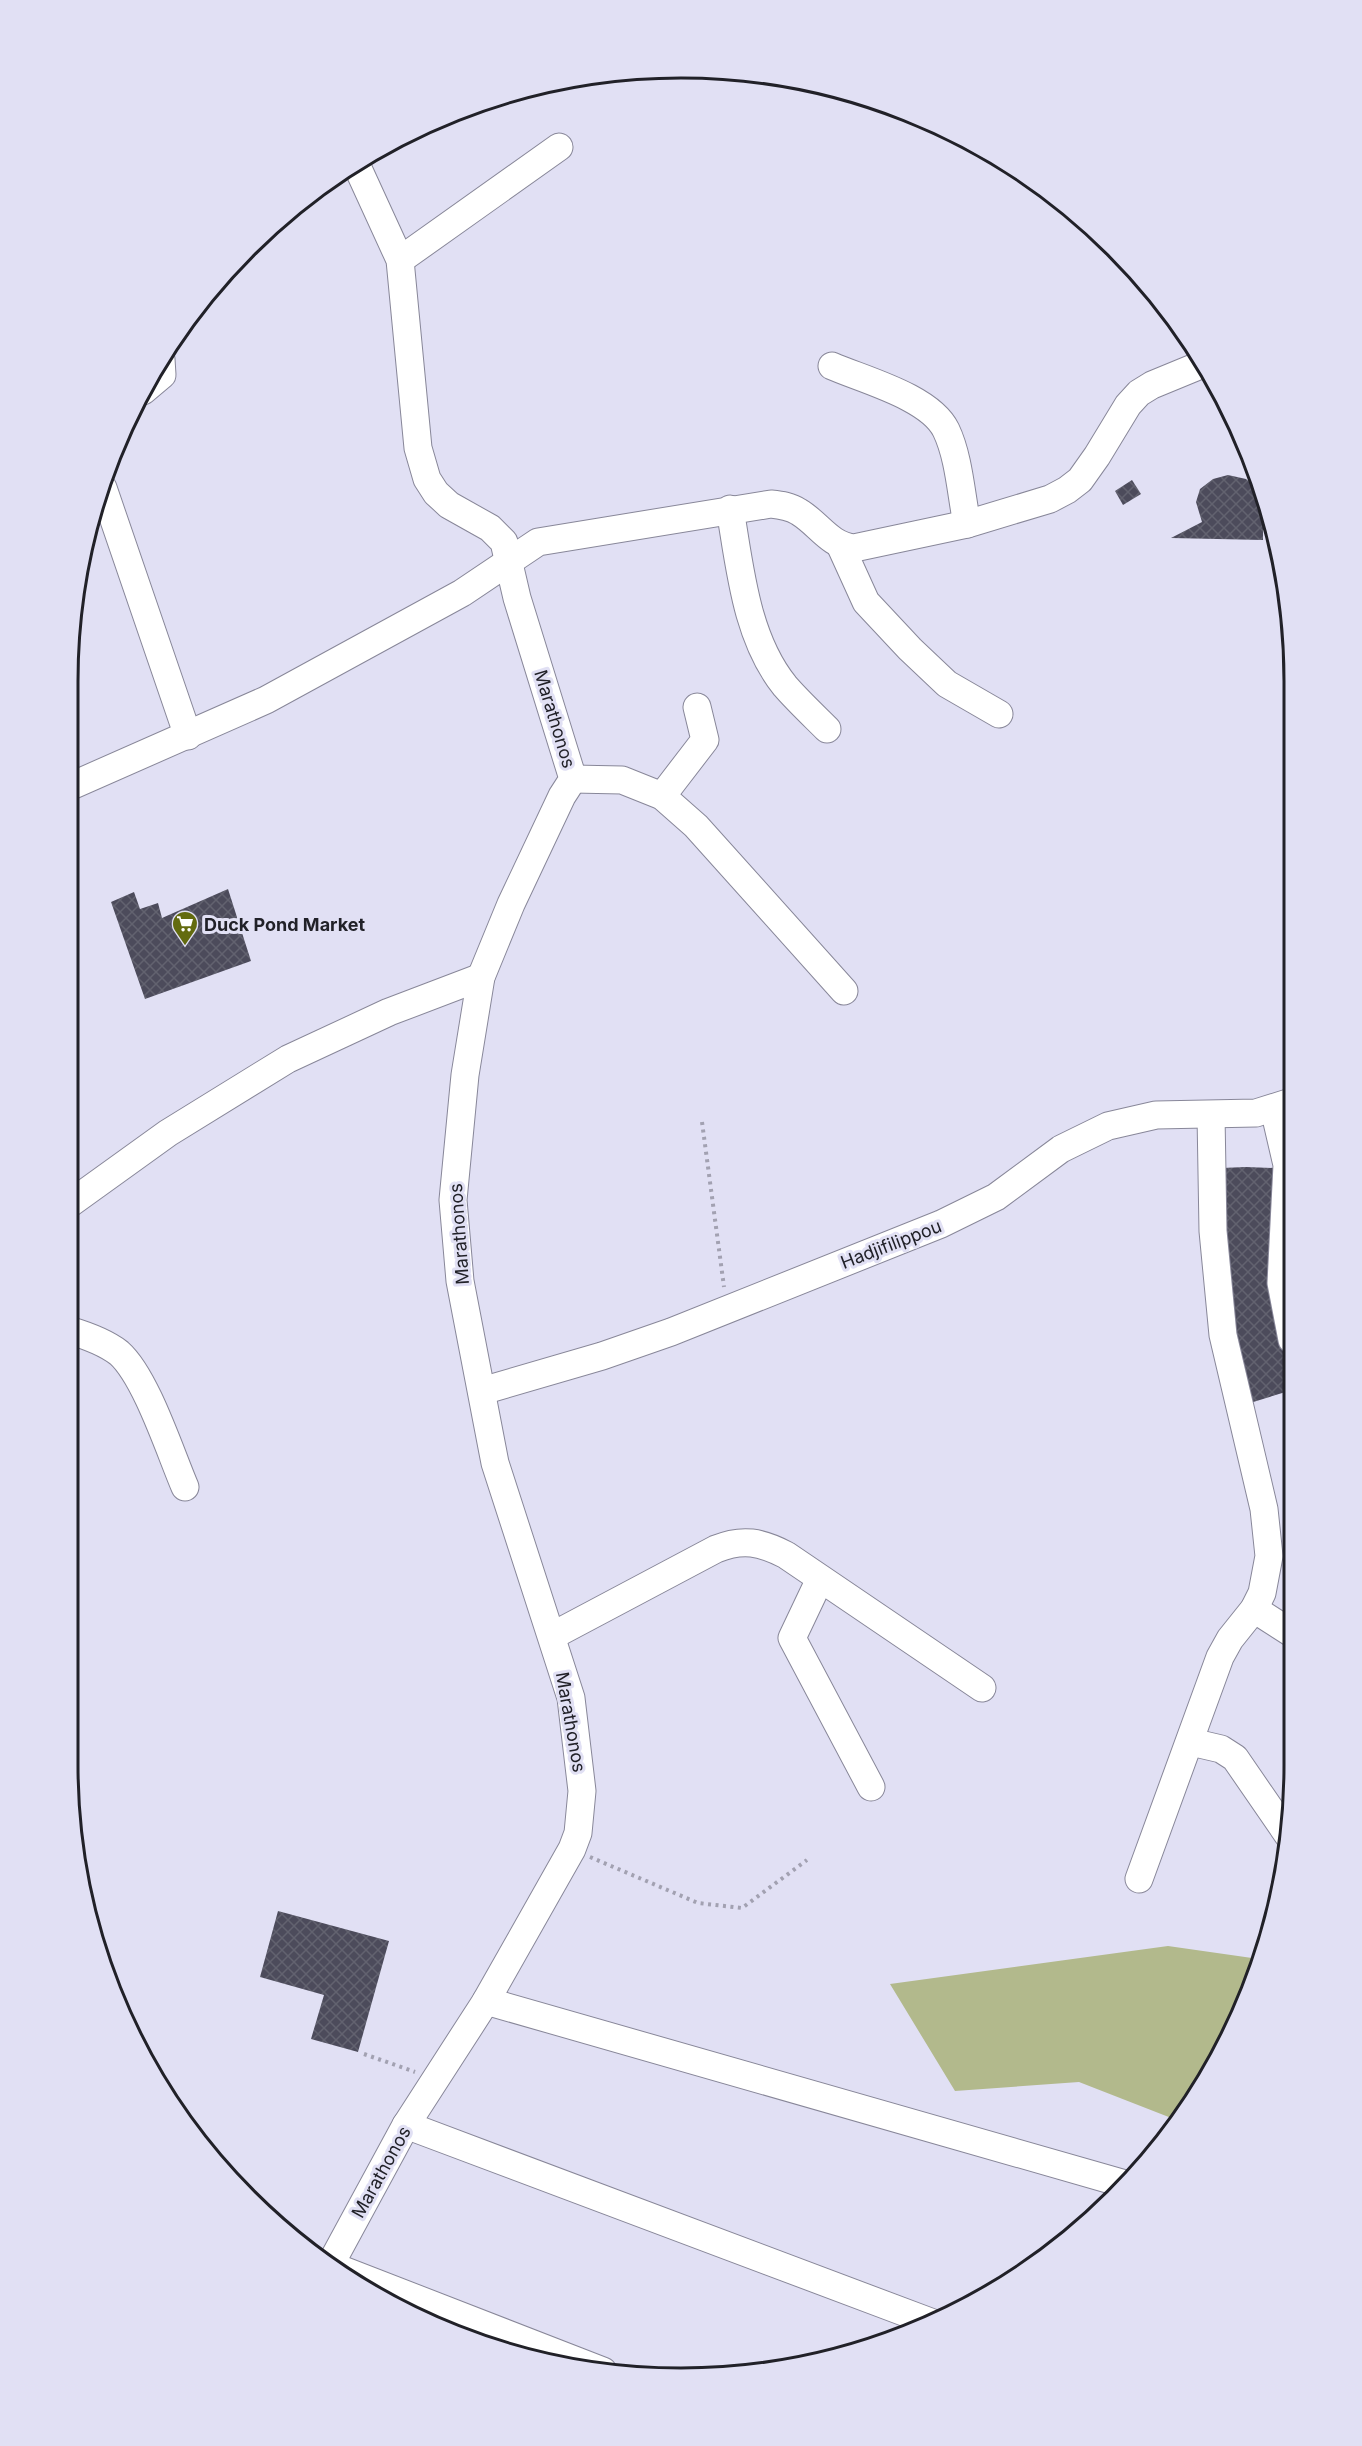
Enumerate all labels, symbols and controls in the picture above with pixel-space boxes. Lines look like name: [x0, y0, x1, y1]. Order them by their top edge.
street label: Marathonos: [530, 667, 580, 771]
supermarket icon: Duck Pond Market: [170, 909, 200, 947]
place label: Duck Pond Market: [204, 914, 365, 935]
street label: Marathonos: [445, 1183, 473, 1285]
street label: Hadjifilippou: [838, 1215, 944, 1273]
street label: Marathonos: [552, 1670, 590, 1774]
street label: Marathonos: [347, 2123, 415, 2221]

